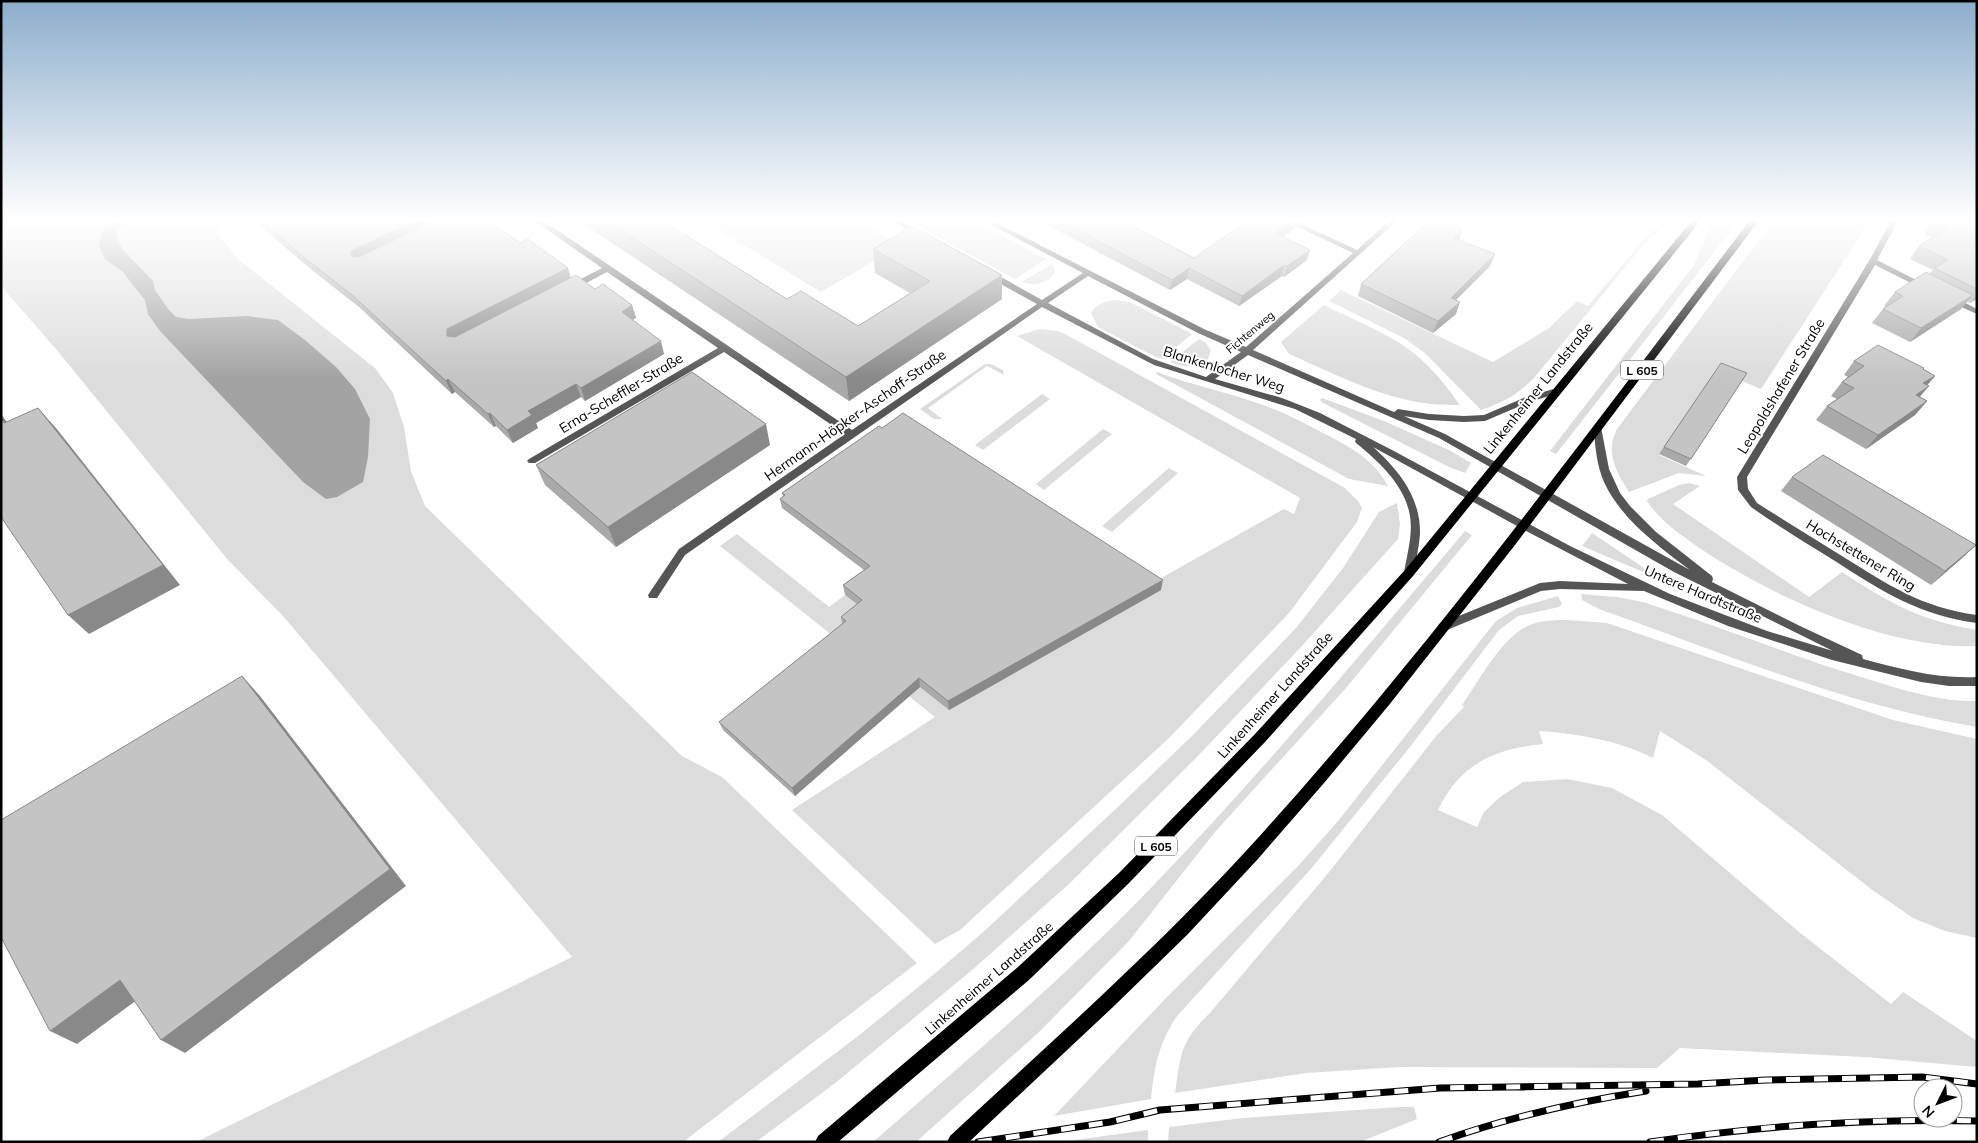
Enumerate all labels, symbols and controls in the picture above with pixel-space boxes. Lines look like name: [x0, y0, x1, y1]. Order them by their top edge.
street label: Fichtenweg: [1223, 308, 1277, 356]
street label: Leopoldshafener Straße: [1733, 315, 1829, 457]
street label: Linkenheimer Landstraße: [1479, 319, 1597, 457]
street label: Blankenlocher Weg: [1161, 342, 1287, 396]
street label: Hermann-Höpker-Aschoff-Straße: [761, 345, 949, 485]
street label: Erna-Scheffler-Straße: [556, 349, 686, 437]
road number: L 605: [1621, 360, 1663, 380]
street label: Hochstettener Ring: [1803, 515, 1919, 595]
street label: Untere Hardtstraße: [1641, 561, 1765, 627]
street label: Linkenheimer Landstraße: [1213, 628, 1337, 762]
road number: L 605: [1135, 836, 1177, 856]
street label: Linkenheimer Landstraße: [921, 917, 1057, 1039]
north arrow: [1913, 1078, 1963, 1128]
text: N: [1918, 1102, 1939, 1122]

